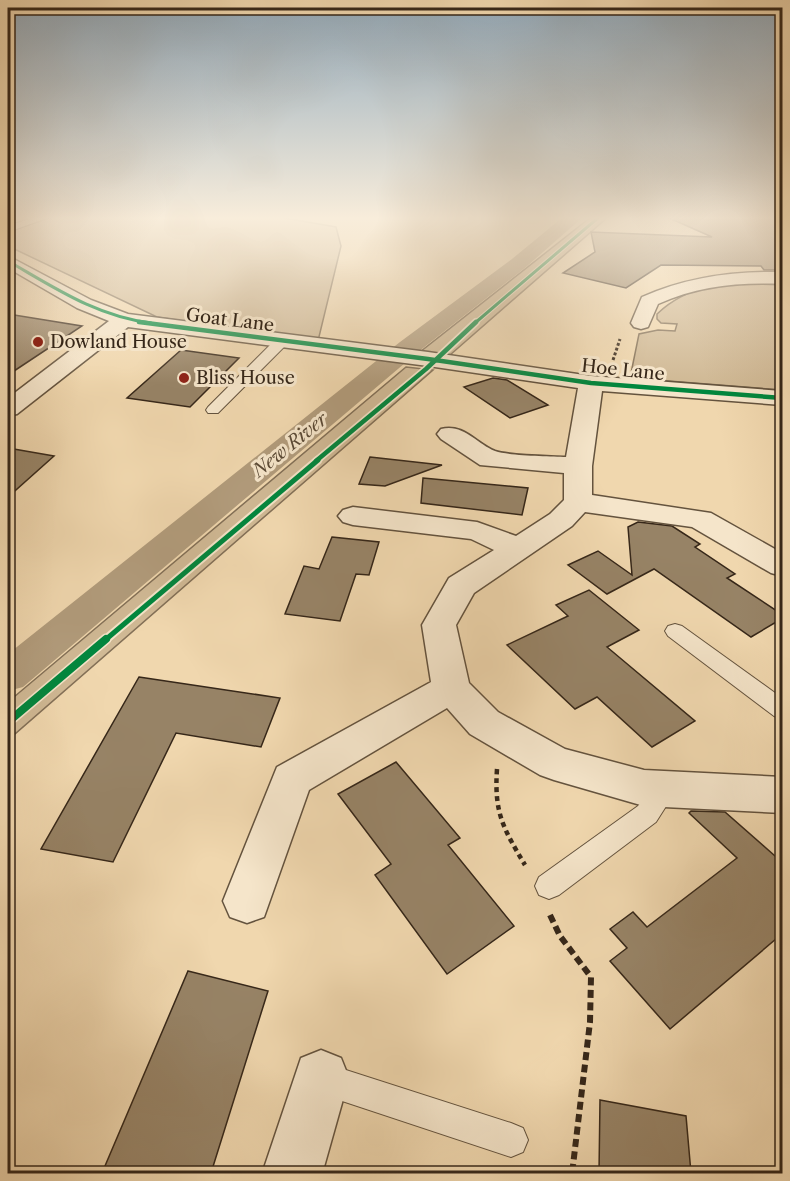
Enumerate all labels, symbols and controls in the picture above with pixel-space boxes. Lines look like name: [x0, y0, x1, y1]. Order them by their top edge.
street label: Goat Lane: [185, 304, 275, 336]
place label: Dowland House: [50, 331, 187, 353]
marker: Dowland House: [31, 335, 45, 349]
street label: Hoe Lane: [580, 355, 666, 385]
place label: Bliss House: [196, 367, 295, 389]
marker: Bliss House: [177, 371, 191, 385]
water label: New River: [247, 407, 333, 483]

